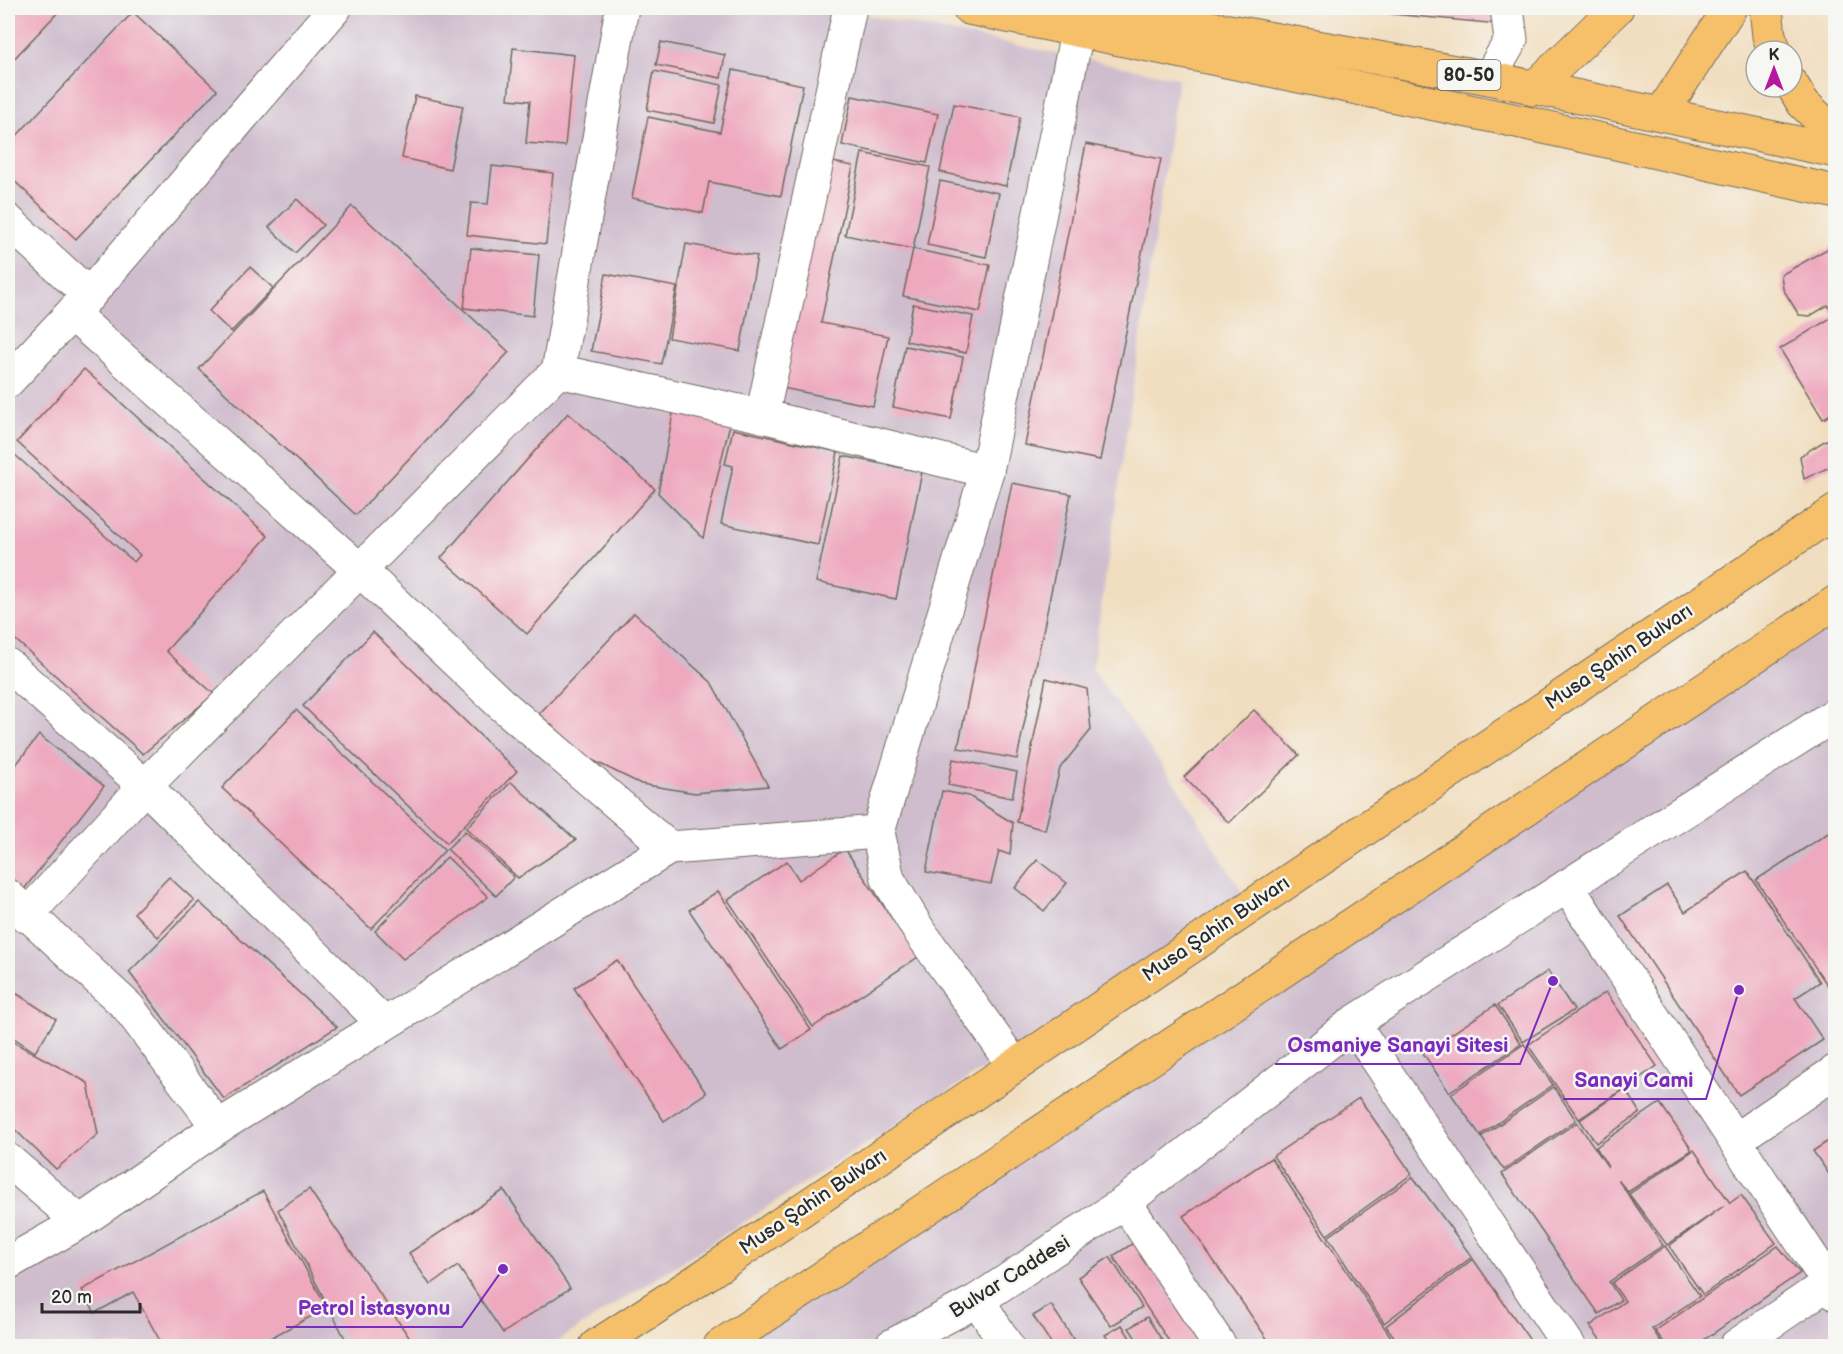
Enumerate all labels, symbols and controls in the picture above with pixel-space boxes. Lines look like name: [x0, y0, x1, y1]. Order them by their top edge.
north arrow: [1744, 39, 1804, 99]
text: K: [1769, 46, 1780, 65]
road number: 80-50: [1438, 60, 1500, 90]
street label: Musa Şahin Bulvarı: [1541, 599, 1697, 715]
street label: Musa Şahin Bulvarı: [1138, 871, 1294, 987]
callout: Osmaniye Sanayi Sitesi: [1275, 1025, 1520, 1064]
text: Osmaniye Sanayi Sitesi: [1288, 1033, 1508, 1058]
callout: Sanayi Cami: [1563, 1060, 1706, 1099]
text: Sanayi Cami: [1574, 1068, 1694, 1093]
street label: Musa Şahin Bulvarı: [735, 1144, 891, 1260]
street label: Bulvar Caddesi: [945, 1230, 1075, 1324]
scale bar: [42, 1276, 140, 1314]
text: 20 m: [51, 1287, 92, 1308]
callout: Petrol İstasyonu: [286, 1288, 462, 1327]
text: Petrol İstasyonu: [298, 1295, 450, 1321]

